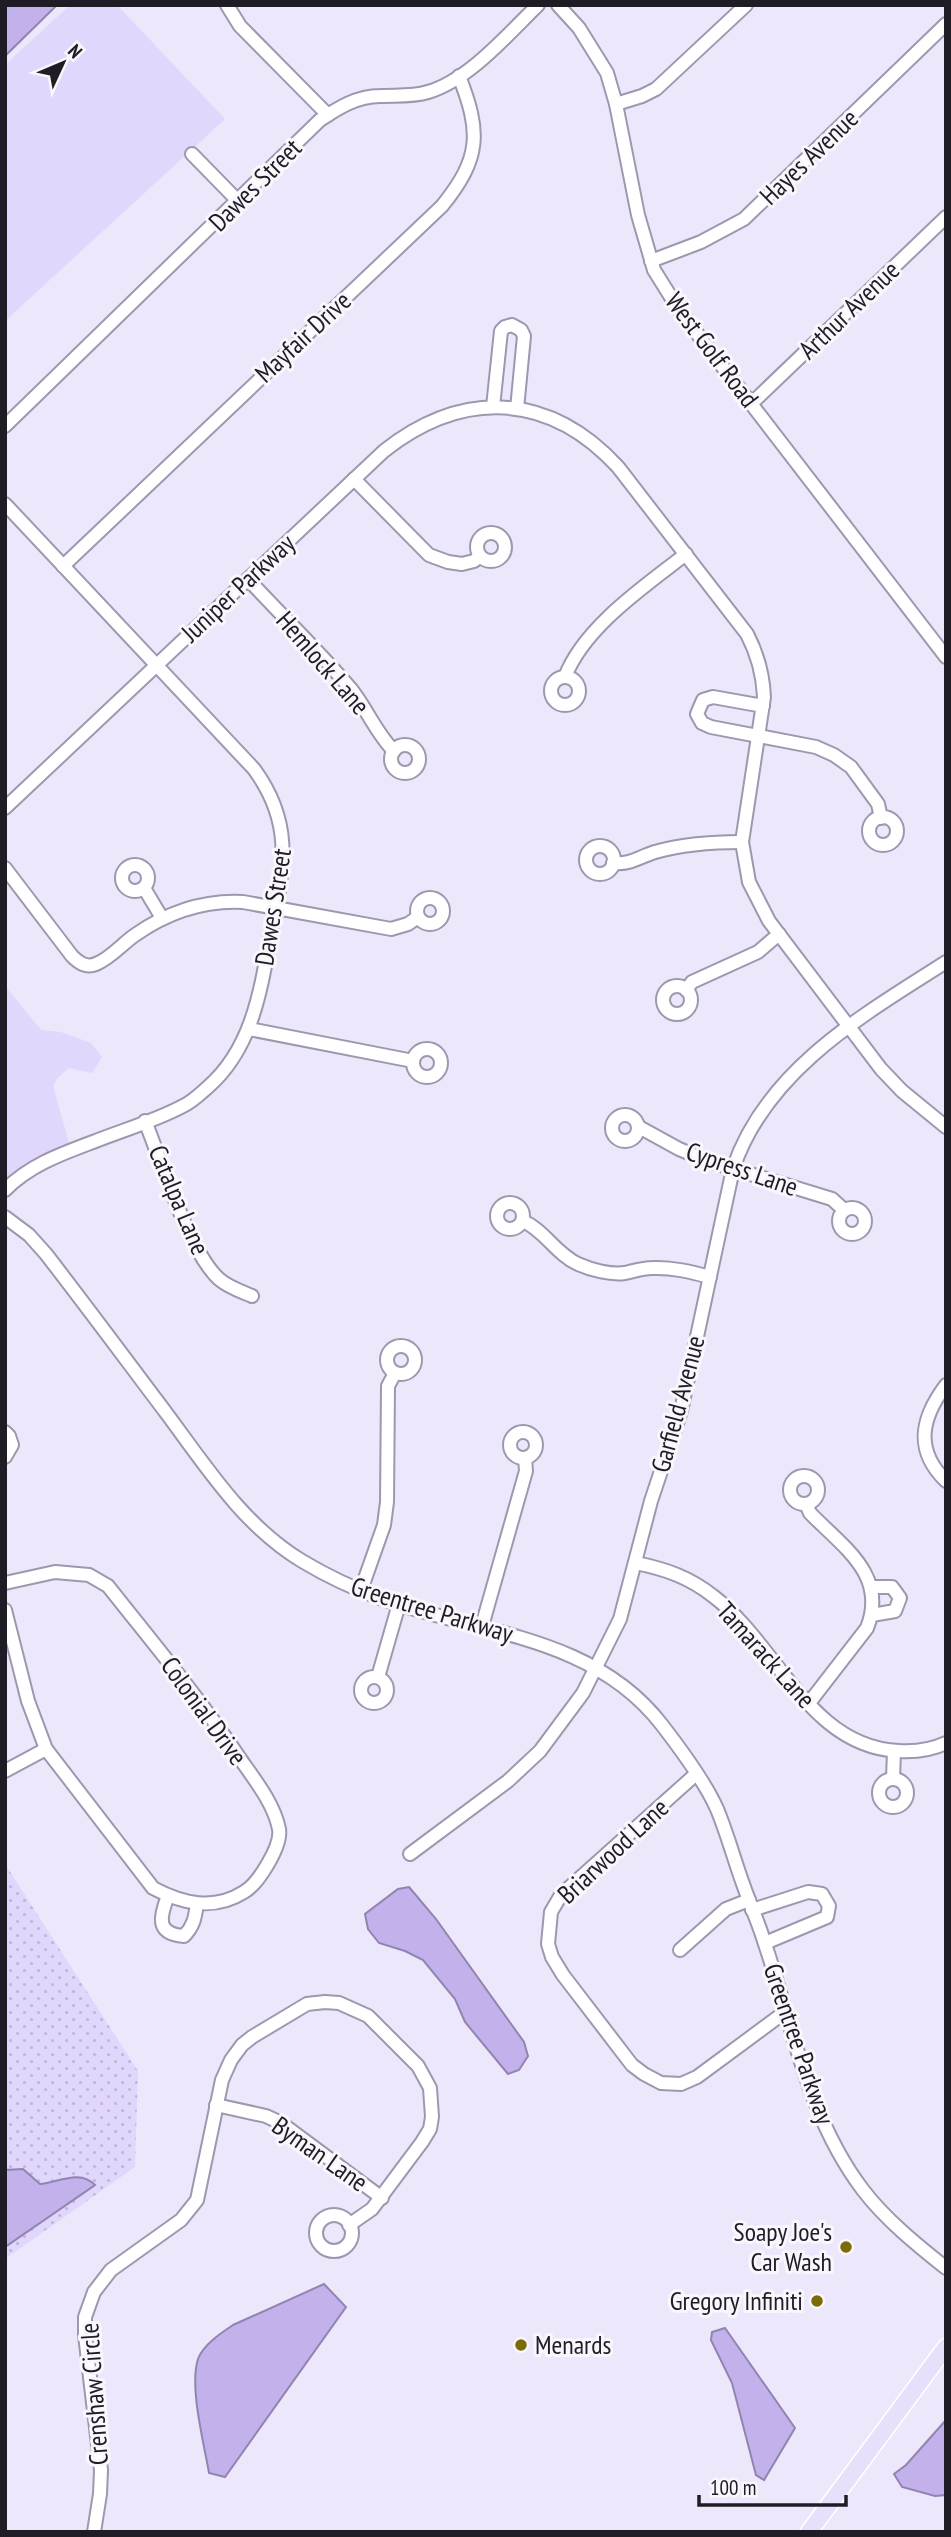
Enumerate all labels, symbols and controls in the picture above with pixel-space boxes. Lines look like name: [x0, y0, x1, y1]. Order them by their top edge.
north arrow: [28, 28, 98, 98]
text: N: [63, 39, 87, 63]
street label: Hayes Avenue: [753, 102, 865, 212]
street label: Dawes Street: [201, 131, 308, 238]
street label: Arthur Avenue: [791, 253, 906, 366]
street label: Mayfair Drive: [248, 284, 358, 389]
street label: West Golf Road: [658, 286, 766, 414]
street label: Juniper Parkway: [173, 527, 302, 649]
street label: Hemlock Lane: [270, 604, 377, 721]
street label: Dawes Street: [247, 846, 298, 968]
street label: Cypress Lane: [682, 1134, 802, 1203]
street label: Catalpa Lane: [142, 1140, 217, 1260]
street label: Garfield Avenue: [643, 1332, 712, 1476]
street label: Greentree Parkway: [347, 1569, 517, 1650]
street label: Tamarack Lane: [710, 1595, 823, 1715]
street label: Colonial Drive: [154, 1650, 255, 1771]
street label: Briarwood Lane: [550, 1791, 675, 1910]
street label: Greentree Parkway: [757, 1959, 842, 2129]
street label: Byman Lane: [266, 2109, 375, 2198]
place label: Soapy Joe's Car Wash: [734, 2215, 832, 2278]
marker: Soapy Joe's Car Wash: [838, 2239, 854, 2255]
place label: Gregory Infiniti: [670, 2284, 803, 2317]
marker: Gregory Infiniti: [809, 2293, 825, 2309]
street label: Crenshaw Circle: [72, 2322, 115, 2466]
place label: Menards: [535, 2328, 611, 2361]
marker: Menards: [513, 2337, 529, 2353]
scale bar: [699, 2464, 846, 2508]
text: 100 m: [710, 2474, 756, 2501]

